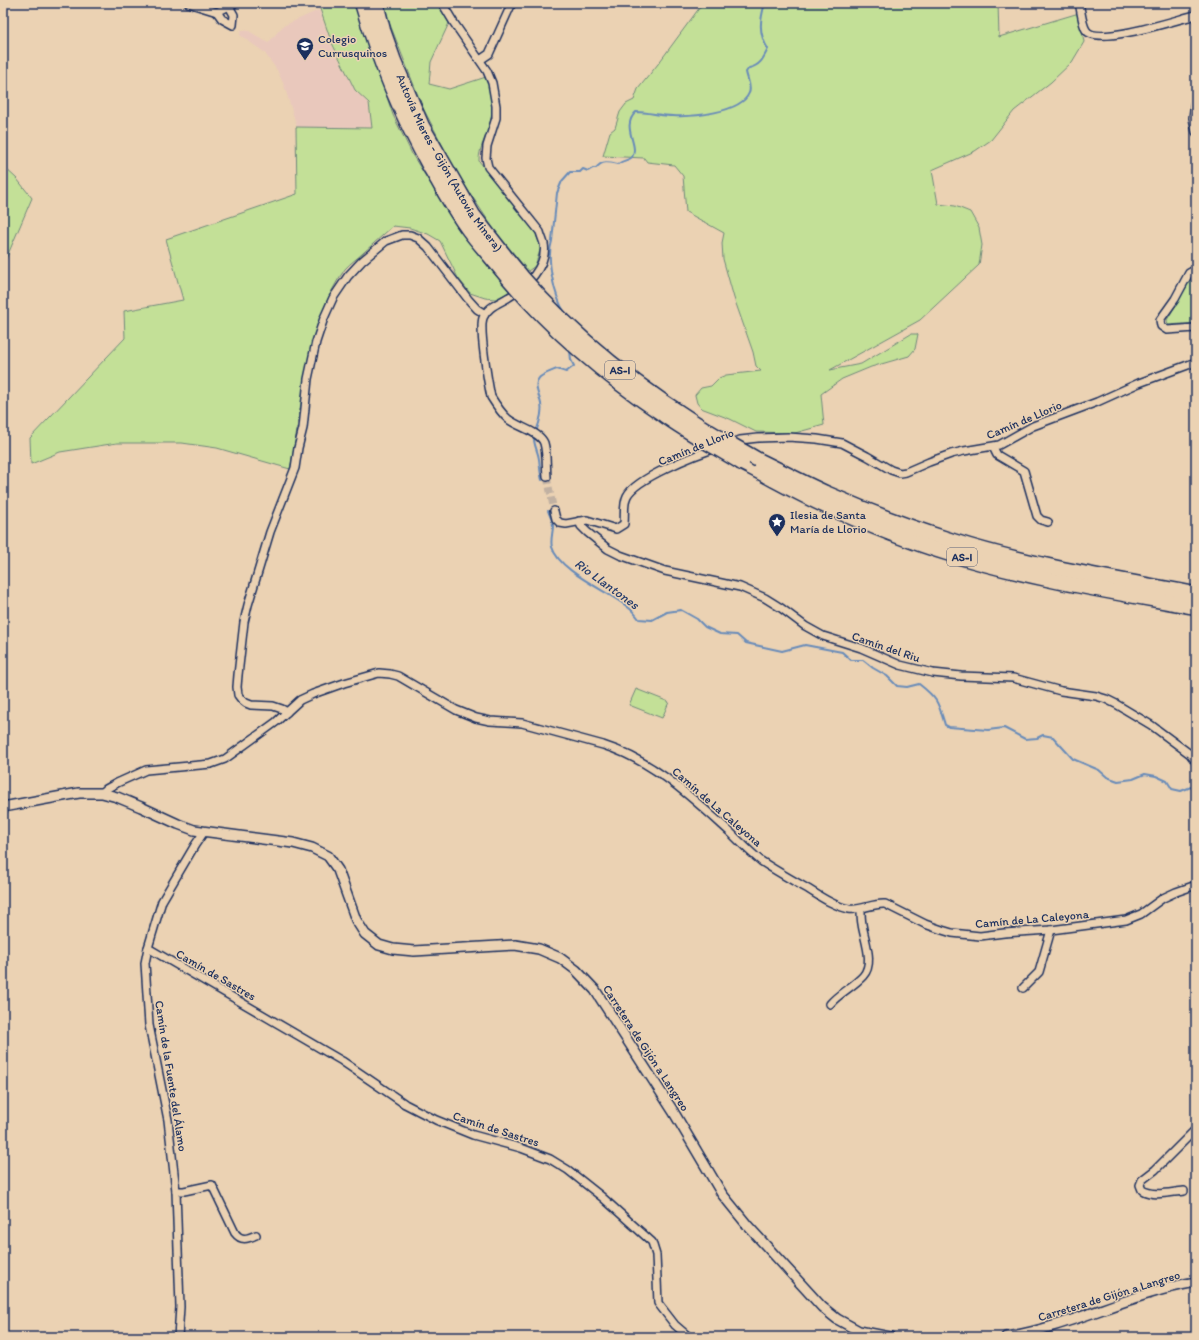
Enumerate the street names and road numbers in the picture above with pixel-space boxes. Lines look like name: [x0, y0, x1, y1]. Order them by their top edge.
street label: Autovía Mieres - Gijón (Autovía Minera): [393, 72, 506, 254]
road number: AS-I: [605, 361, 635, 379]
street label: Camín de Llorio: [984, 398, 1064, 442]
street label: Camín de Llorio: [656, 425, 736, 469]
road number: AS-I: [947, 548, 977, 566]
street label: Camín del Riu: [850, 629, 922, 665]
street label: Camín de La Caleyona: [669, 764, 765, 850]
street label: Camín de La Caleyona: [975, 907, 1090, 931]
street label: Camín de Sastres: [174, 946, 258, 1004]
street label: Carretera de Gijón a Langreo: [600, 982, 692, 1114]
street label: Camín de la Fuente del Álamo: [152, 999, 190, 1153]
street label: Camín de Sastres: [451, 1108, 541, 1150]
street label: Carretera de Gijón a Langreo: [1036, 1268, 1182, 1324]

